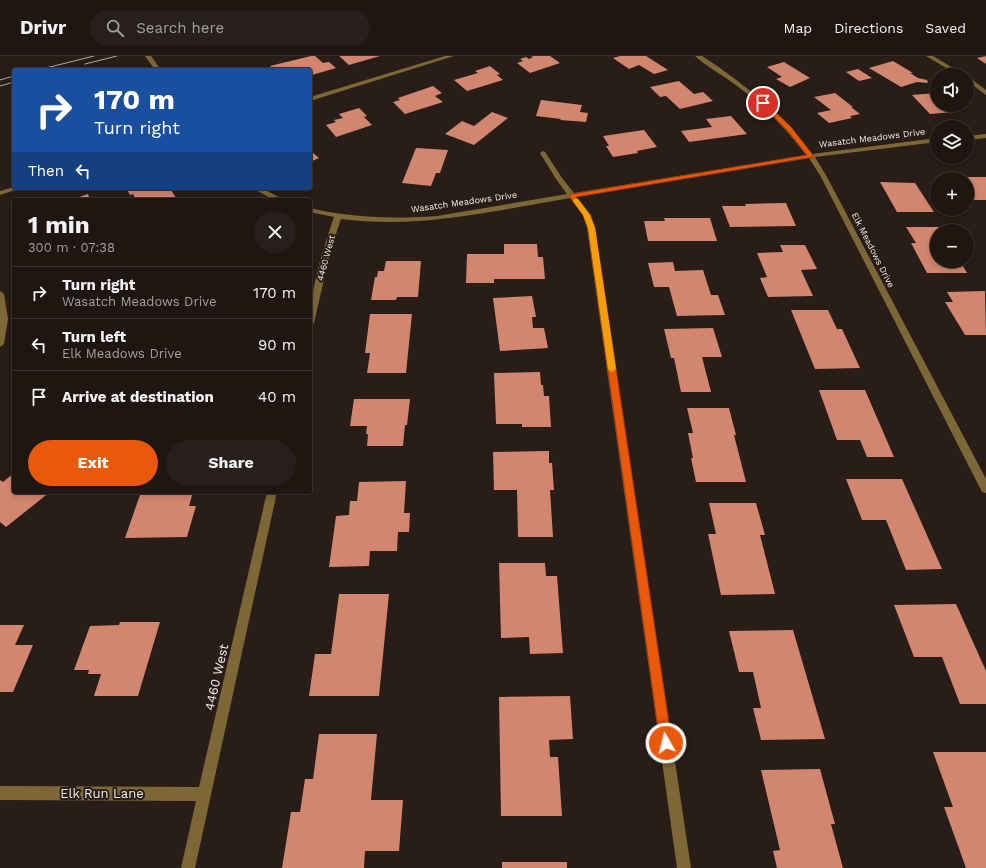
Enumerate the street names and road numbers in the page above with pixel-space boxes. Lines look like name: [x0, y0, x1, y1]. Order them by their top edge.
street label: Wasatch Meadows Drive: [818, 127, 926, 149]
street label: Wasatch Meadows Drive: [410, 190, 518, 214]
street label: Elk Meadows Drive: [850, 211, 896, 289]
street label: 4460 West: [315, 234, 337, 282]
street label: 4460 West: [202, 642, 232, 712]
street label: Elk Run Lane: [60, 786, 144, 801]

